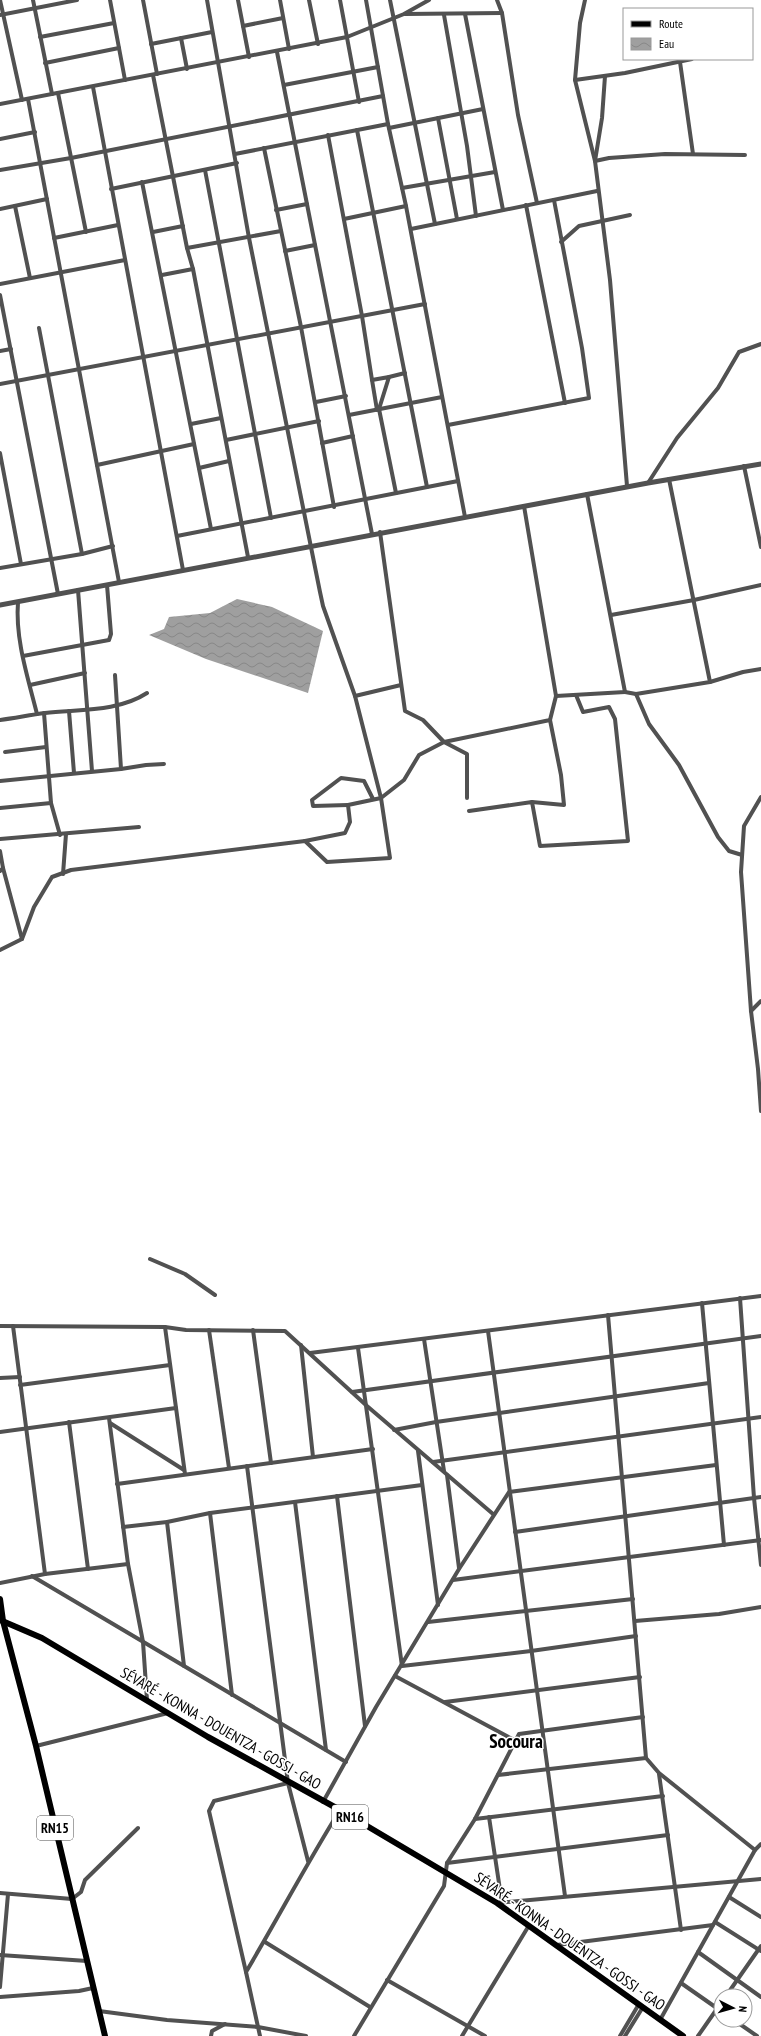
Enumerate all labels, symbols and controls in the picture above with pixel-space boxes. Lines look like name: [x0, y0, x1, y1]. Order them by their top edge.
legend: [623, 8, 753, 60]
text: Route: [659, 16, 683, 31]
text: Eau: [659, 36, 674, 51]
street label: SÉVARÉ - KONNA - DOUENTZA - GOSSI - GAO: [117, 1663, 325, 1793]
district label: Socoura: [489, 1729, 543, 1753]
road number: RN16: [332, 1805, 368, 1829]
road number: RN15: [37, 1816, 73, 1840]
street label: SÉVARÉ - KONNA - DOUENTZA - GOSSI - GAO: [471, 1868, 669, 2014]
north arrow: [713, 1988, 753, 2028]
text: N: [736, 2005, 750, 2013]

